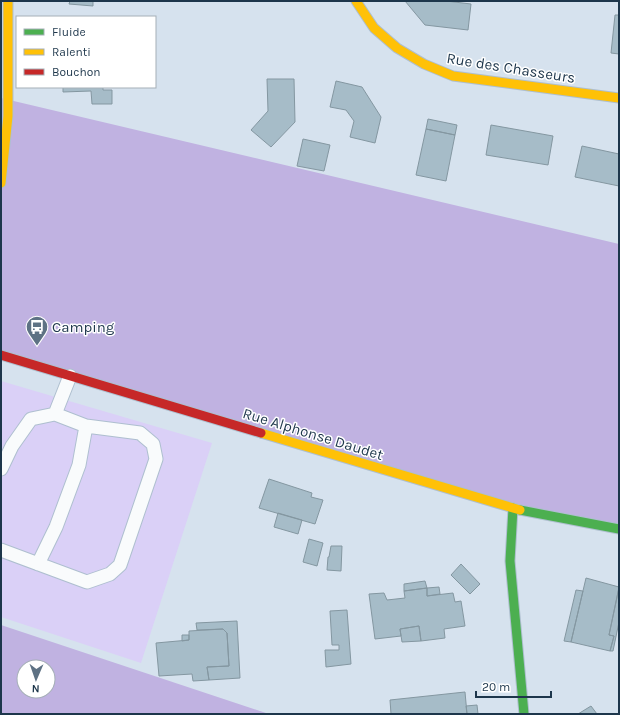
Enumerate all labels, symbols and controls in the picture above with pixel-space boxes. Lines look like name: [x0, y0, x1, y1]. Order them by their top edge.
legend: [16, 16, 156, 88]
text: Fluide: [52, 25, 86, 39]
text: Ralenti: [52, 45, 91, 59]
street label: Rue des Chasseurs: [445, 49, 577, 87]
text: Bouchon: [52, 65, 101, 79]
bus stop icon: Camping: [24, 314, 50, 347]
place label: Camping: [52, 318, 115, 336]
street label: Rue Alphonse Daudet: [241, 404, 386, 464]
north arrow: [16, 659, 56, 699]
scale bar: [476, 673, 551, 699]
text: 20 m: [482, 680, 510, 694]
text: N: [31, 682, 40, 695]

